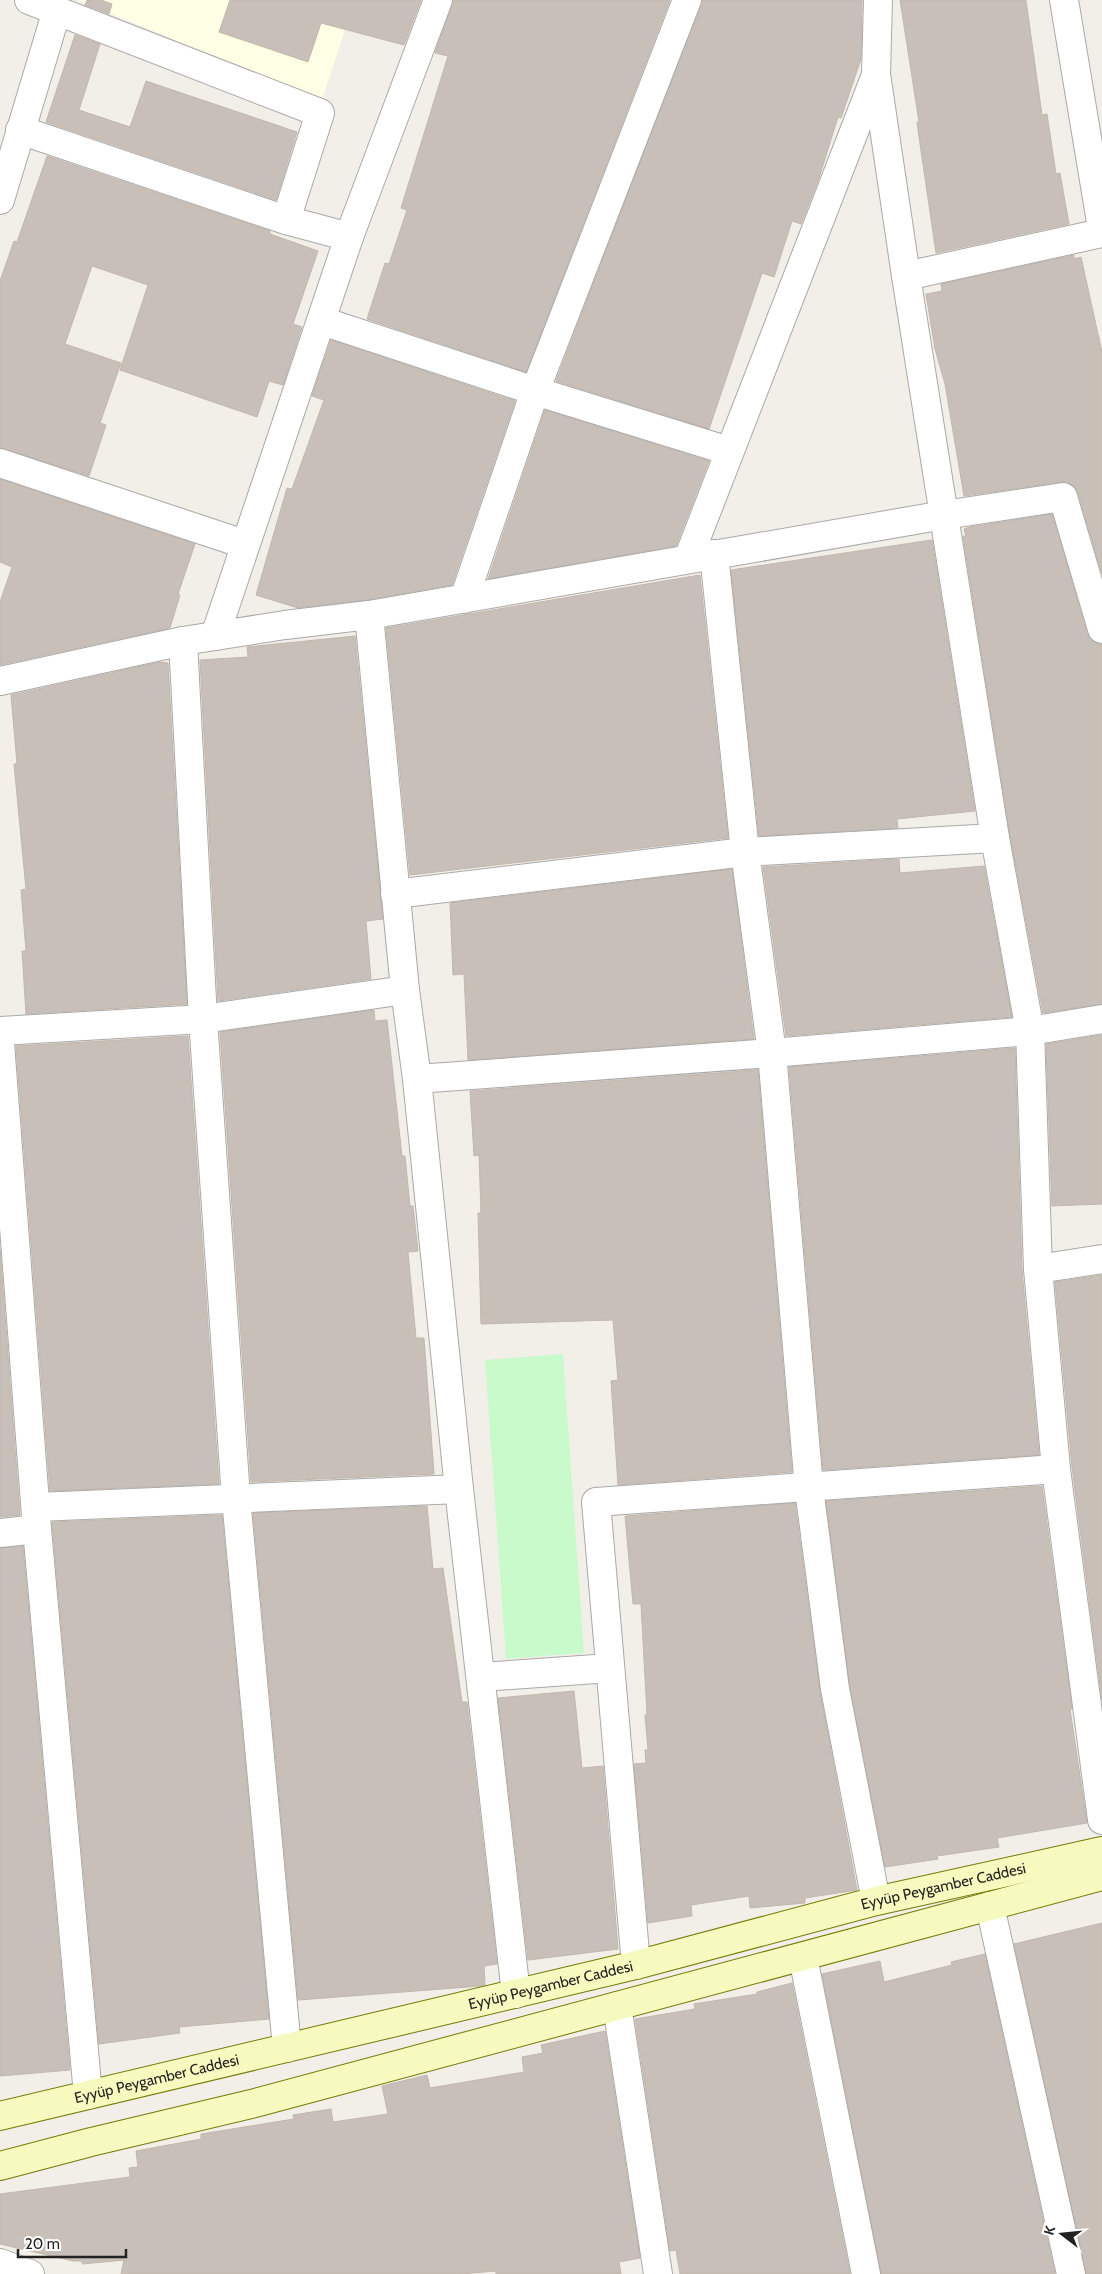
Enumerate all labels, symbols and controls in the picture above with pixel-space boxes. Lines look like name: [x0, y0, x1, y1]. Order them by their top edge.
street label: Eyyüp Peygamber Caddesi: [859, 1859, 1028, 1914]
street label: Eyyüp Peygamber Caddesi: [467, 1957, 635, 2013]
street label: Eyyüp Peygamber Caddesi: [73, 2051, 241, 2107]
north arrow: [1037, 2209, 1087, 2259]
text: K: [1040, 2224, 1059, 2237]
scale bar: [18, 2226, 125, 2258]
text: 20 m: [25, 2235, 60, 2253]

